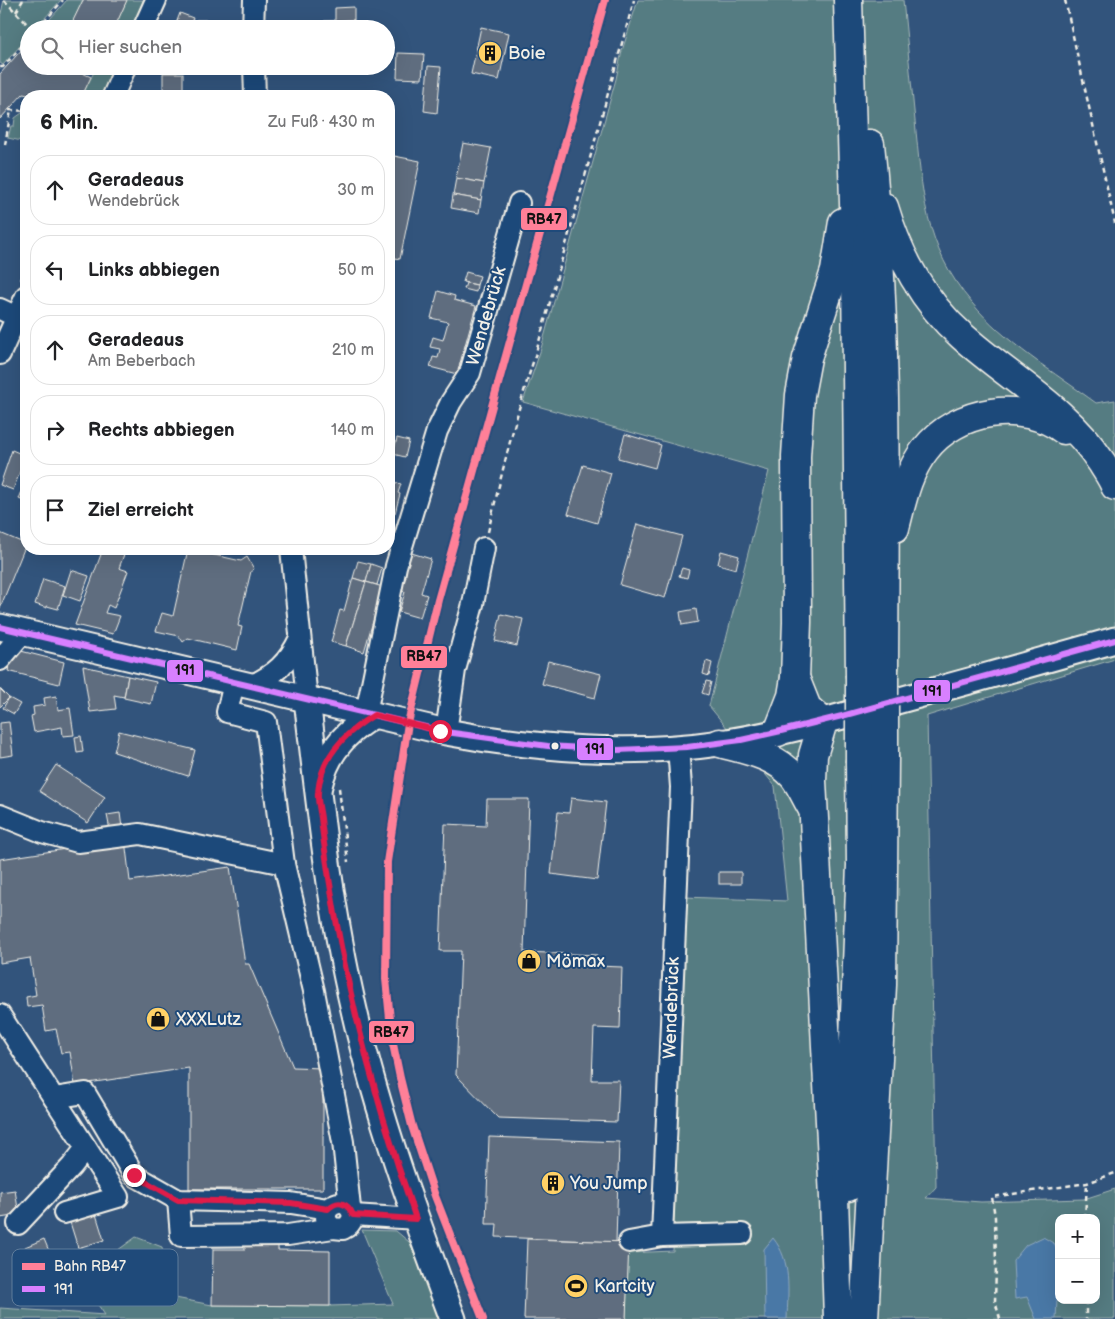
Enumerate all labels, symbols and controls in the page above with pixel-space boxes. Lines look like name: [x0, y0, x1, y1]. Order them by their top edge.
search box: [20, 20, 395, 75]
icon: search: [38, 34, 66, 62]
text: Hier suchen: [78, 36, 182, 59]
building icon: Boie: [477, 40, 503, 66]
place label: Boie: [508, 43, 546, 64]
text: 6 Min.: [40, 110, 98, 135]
text: Zu Fuß · 430 m: [268, 113, 375, 132]
text: Geradeaus: [88, 169, 184, 192]
icon: ahead: [41, 176, 69, 204]
text: 30 m: [337, 181, 374, 200]
text: Wendebrück: [88, 192, 179, 211]
line badge: RB47: [520, 207, 568, 231]
text: RB47: [526, 211, 562, 228]
icon: left: [41, 256, 69, 284]
text: Links abbiegen: [88, 259, 220, 282]
text: 50 m: [338, 261, 374, 280]
street label: Wendebrück: [462, 264, 511, 368]
text: Geradeaus: [88, 329, 184, 352]
icon: ahead: [41, 336, 69, 364]
text: 210 m: [332, 341, 374, 360]
text: Am Beberbach: [88, 352, 195, 371]
icon: right: [41, 416, 69, 444]
text: Rechts abbiegen: [88, 419, 235, 442]
text: 140 m: [331, 421, 374, 440]
icon: arrive: [41, 496, 69, 524]
text: Ziel erreicht: [88, 499, 194, 522]
line badge: RB47: [400, 645, 448, 669]
text: RB47: [406, 648, 442, 665]
line badge: 191: [166, 659, 204, 683]
text: 191: [175, 662, 195, 679]
line badge: 191: [913, 679, 951, 703]
text: 191: [922, 683, 942, 700]
route start: [429, 720, 452, 743]
line badge: 191: [576, 737, 614, 761]
unlabelled marker: [550, 741, 560, 751]
text: 191: [585, 741, 605, 758]
shop icon: Mömax: [516, 948, 542, 974]
place label: Mömax: [546, 951, 606, 972]
street label: Wendebrück: [659, 956, 684, 1060]
shop icon: XXXLutz: [145, 1006, 171, 1032]
place label: XXXLutz: [175, 1009, 241, 1030]
line badge: RB47: [368, 1020, 415, 1044]
text: RB47: [373, 1024, 409, 1041]
route end: [123, 1164, 146, 1187]
building icon: You Jump: [540, 1170, 566, 1196]
place label: You Jump: [569, 1173, 648, 1194]
map controls: [1055, 1214, 1100, 1304]
button: +: [1055, 1214, 1100, 1259]
legend: [12, 1249, 178, 1306]
text: Bahn RB47: [54, 1258, 126, 1275]
button: −: [1055, 1259, 1100, 1304]
sports icon: Kartcity: [563, 1273, 589, 1299]
place label: Kartcity: [594, 1276, 656, 1297]
text: 191: [54, 1281, 73, 1298]

